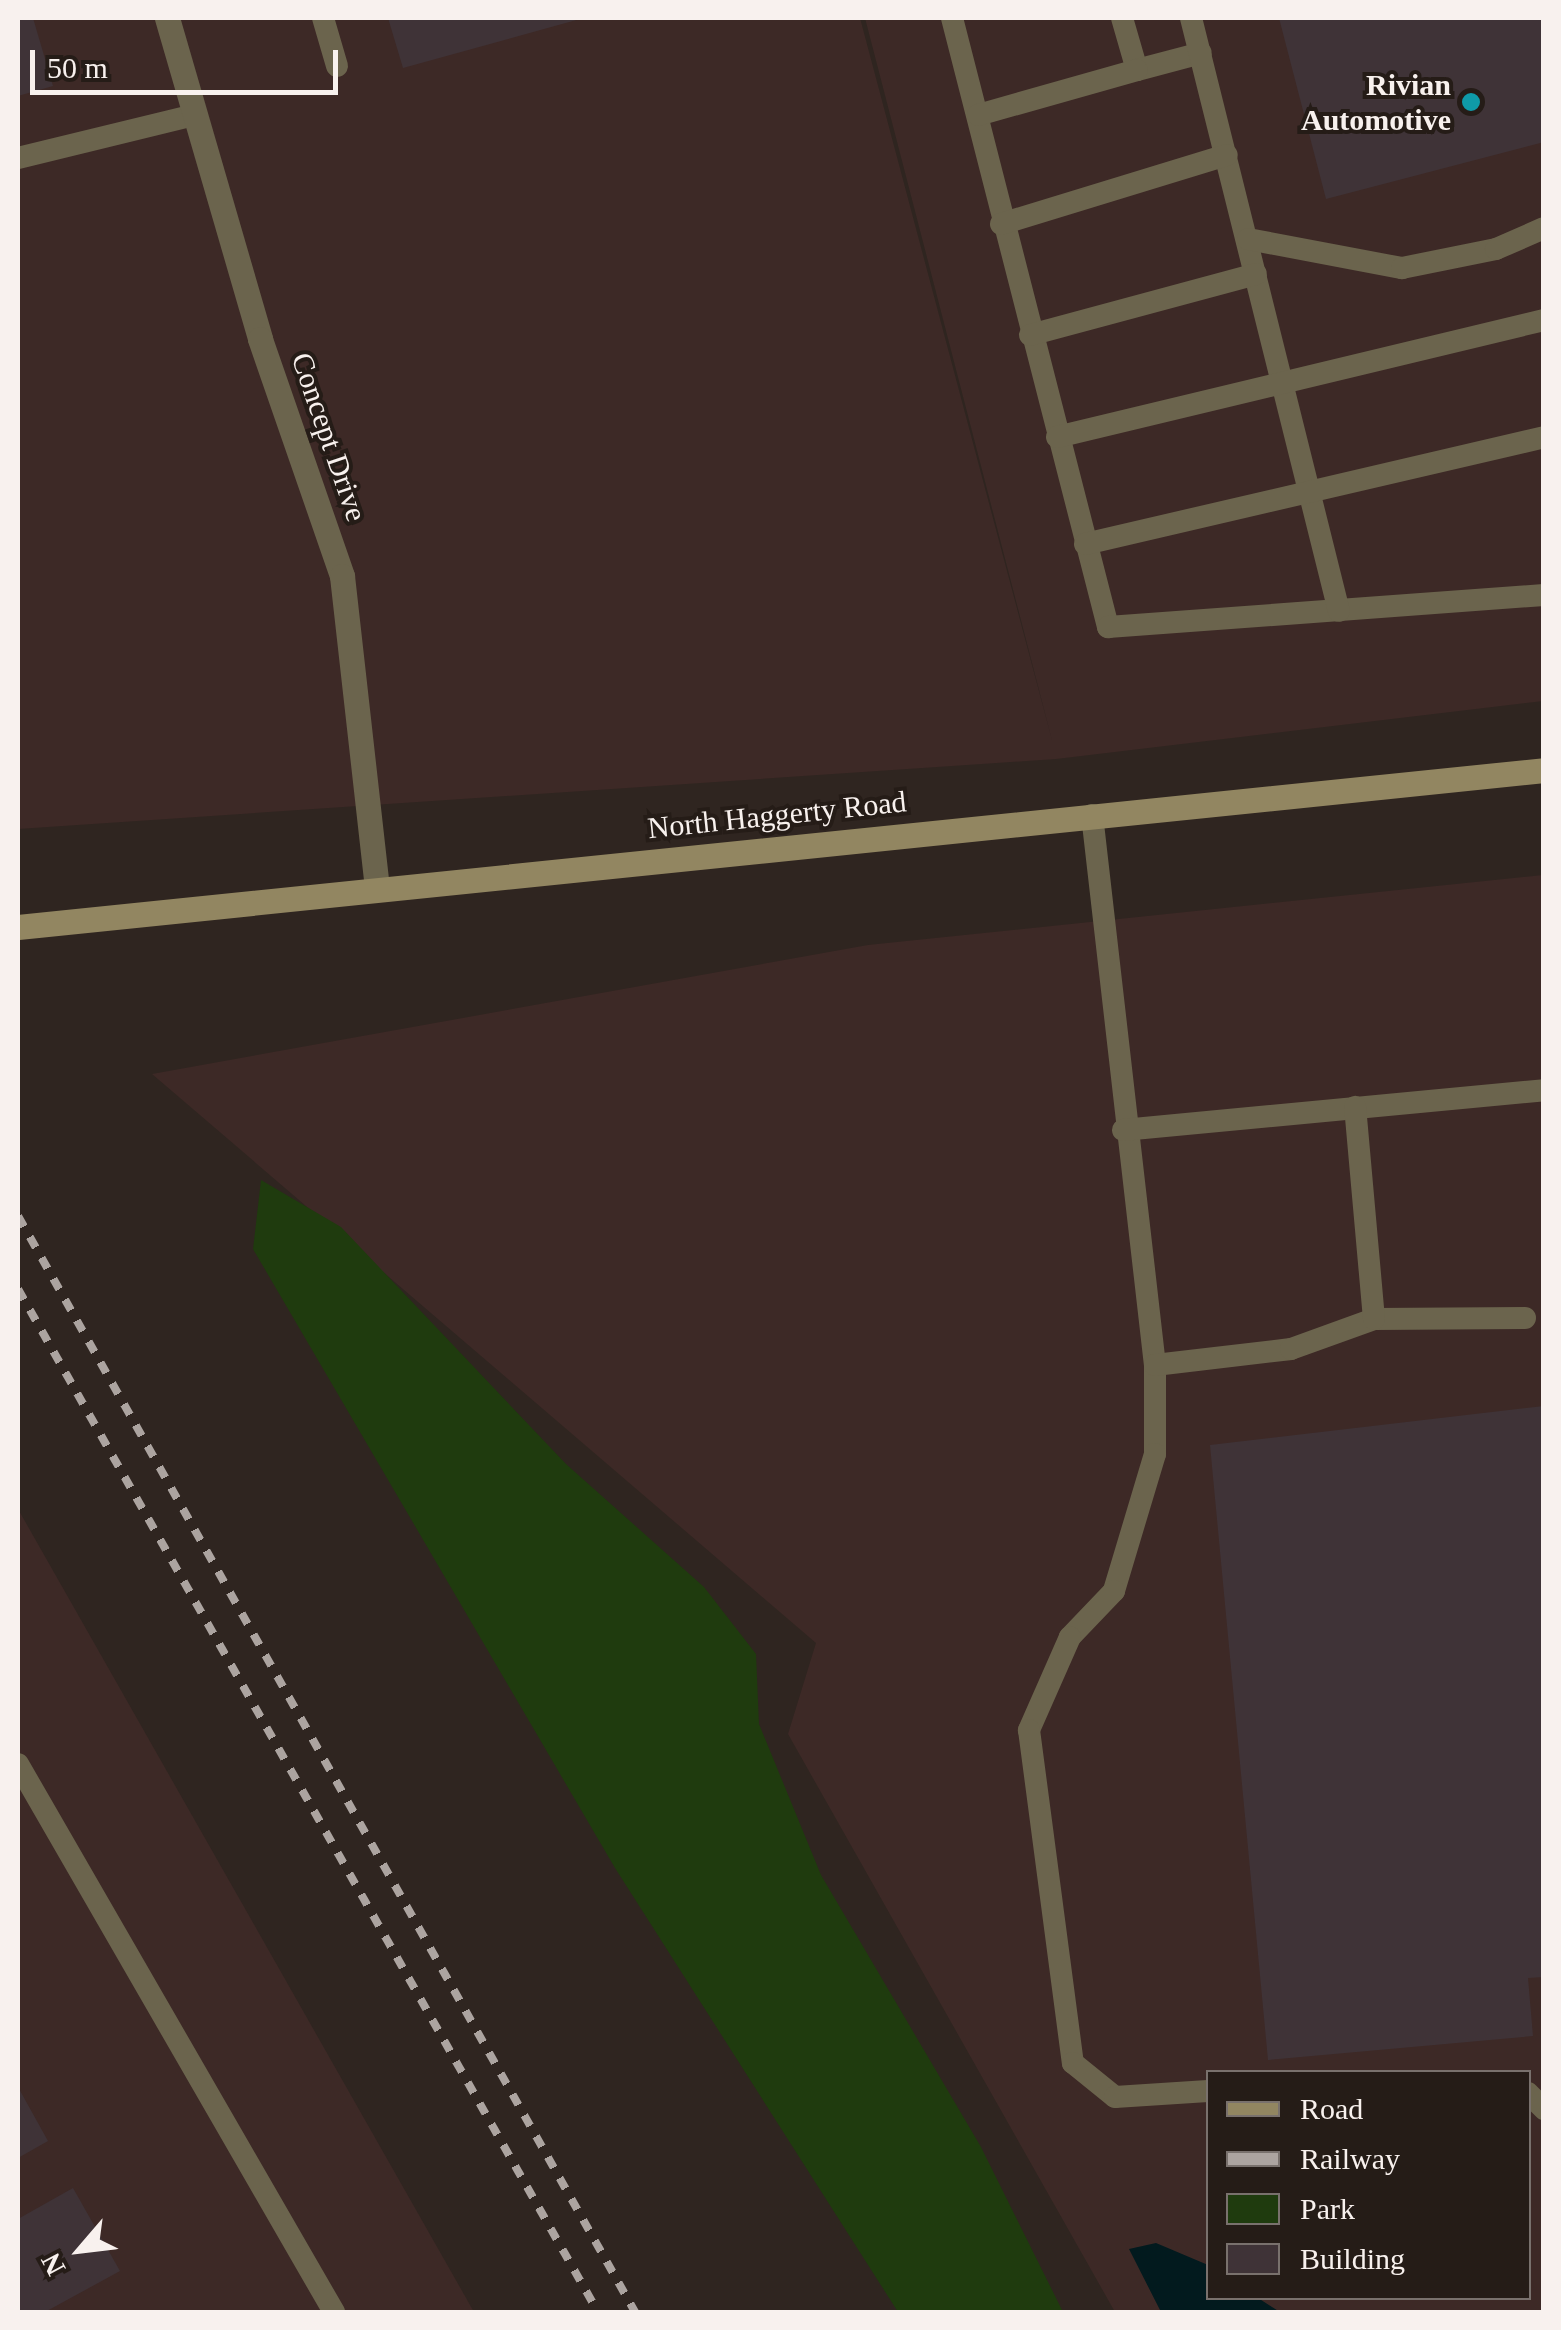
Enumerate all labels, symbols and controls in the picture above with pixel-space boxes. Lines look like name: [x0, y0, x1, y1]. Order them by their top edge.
scale bar: [35, 30, 342, 92]
text: 50 m: [47, 51, 108, 84]
place label: Rivian Automotive: [1301, 67, 1451, 138]
marker: Rivian Automotive: [1460, 91, 1482, 113]
street label: Concept Drive: [283, 348, 375, 526]
street label: North Haggerty Road: [646, 784, 908, 846]
legend: [1206, 2070, 1531, 2300]
text: Road: [1300, 2092, 1363, 2125]
text: Railway: [1300, 2142, 1400, 2175]
text: Park: [1300, 2192, 1355, 2225]
north arrow: [30, 2200, 130, 2300]
text: Building: [1300, 2242, 1405, 2275]
text: N: [35, 2248, 72, 2281]

